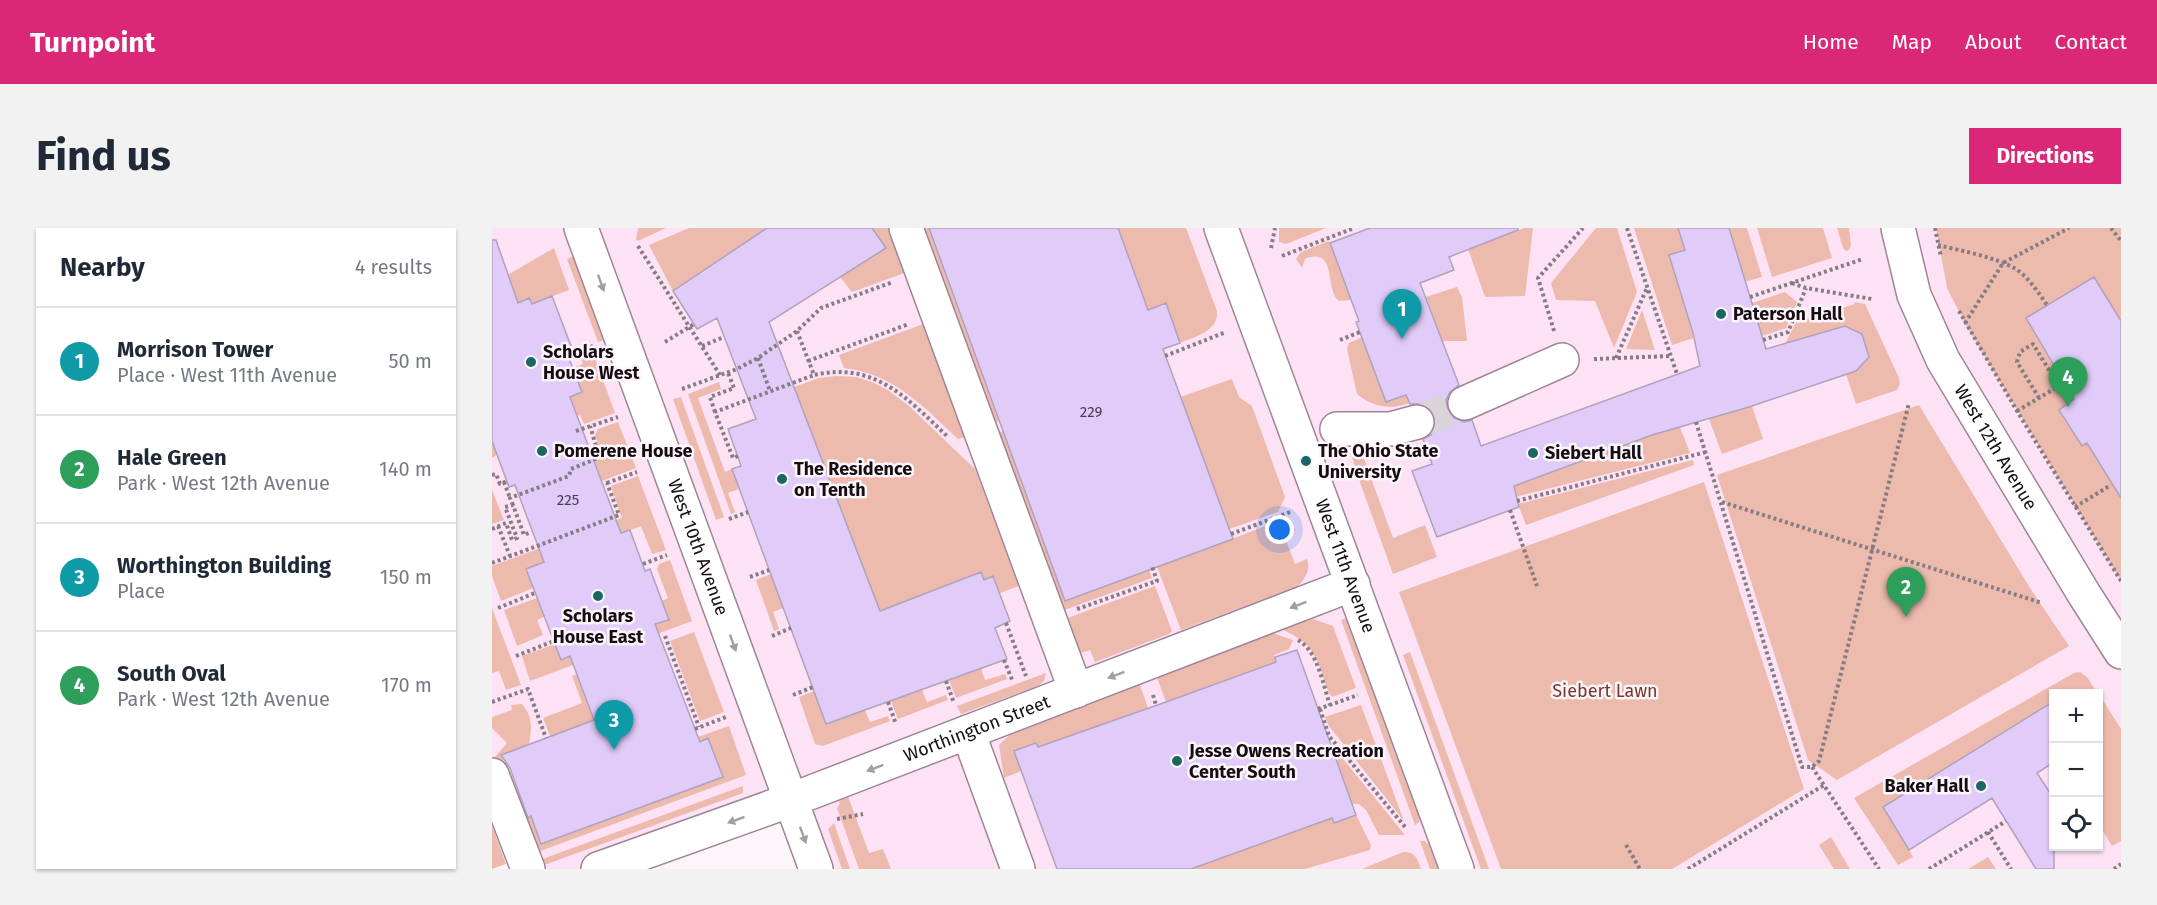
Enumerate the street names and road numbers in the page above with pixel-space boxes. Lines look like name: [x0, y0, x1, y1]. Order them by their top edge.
street label: West 12th Avenue: [1949, 381, 2042, 514]
street label: West 10th Avenue: [663, 476, 733, 618]
street label: West 11th Avenue: [1311, 496, 1380, 636]
street label: Worthington Street: [900, 690, 1054, 767]

